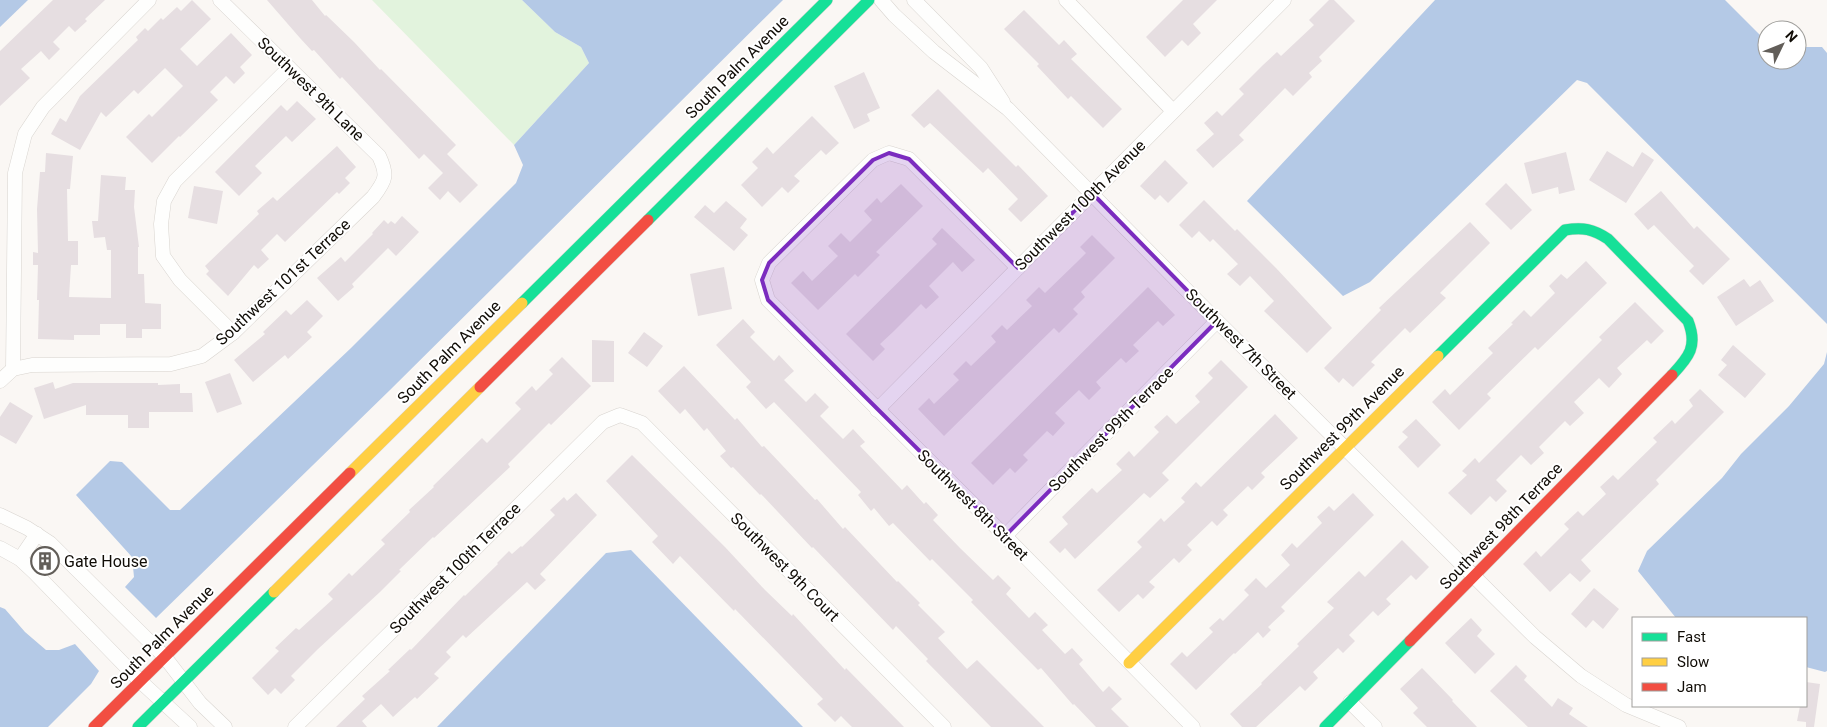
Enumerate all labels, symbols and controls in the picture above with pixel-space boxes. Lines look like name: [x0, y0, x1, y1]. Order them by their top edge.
street label: South Palm Avenue: [681, 11, 793, 123]
north arrow: [1757, 20, 1807, 70]
text: N: [1782, 27, 1801, 45]
street label: Southwest 9th Lane: [254, 33, 368, 145]
street label: Southwest 100th Avenue: [1011, 136, 1149, 274]
street label: Southwest 101st Terrace: [212, 215, 354, 349]
street label: Southwest 7th Street: [1182, 285, 1300, 403]
street label: South Palm Avenue: [393, 296, 505, 408]
street label: Southwest 99th Avenue: [1276, 362, 1408, 494]
street label: Southwest 99th Terrace: [1045, 363, 1177, 495]
street label: Southwest 8th Street: [914, 446, 1032, 564]
street label: Southwest 98th Terrace: [1436, 459, 1566, 593]
street label: Southwest 100th Terrace: [386, 499, 524, 637]
street label: Southwest 9th Court: [727, 509, 843, 625]
building icon: Gate House: [30, 546, 60, 576]
place label: Gate House: [64, 552, 147, 571]
street label: South Palm Avenue: [106, 581, 218, 693]
legend: [1632, 617, 1807, 707]
text: Fast: [1677, 628, 1706, 646]
text: Slow: [1677, 653, 1709, 671]
text: Jam: [1677, 678, 1707, 696]

